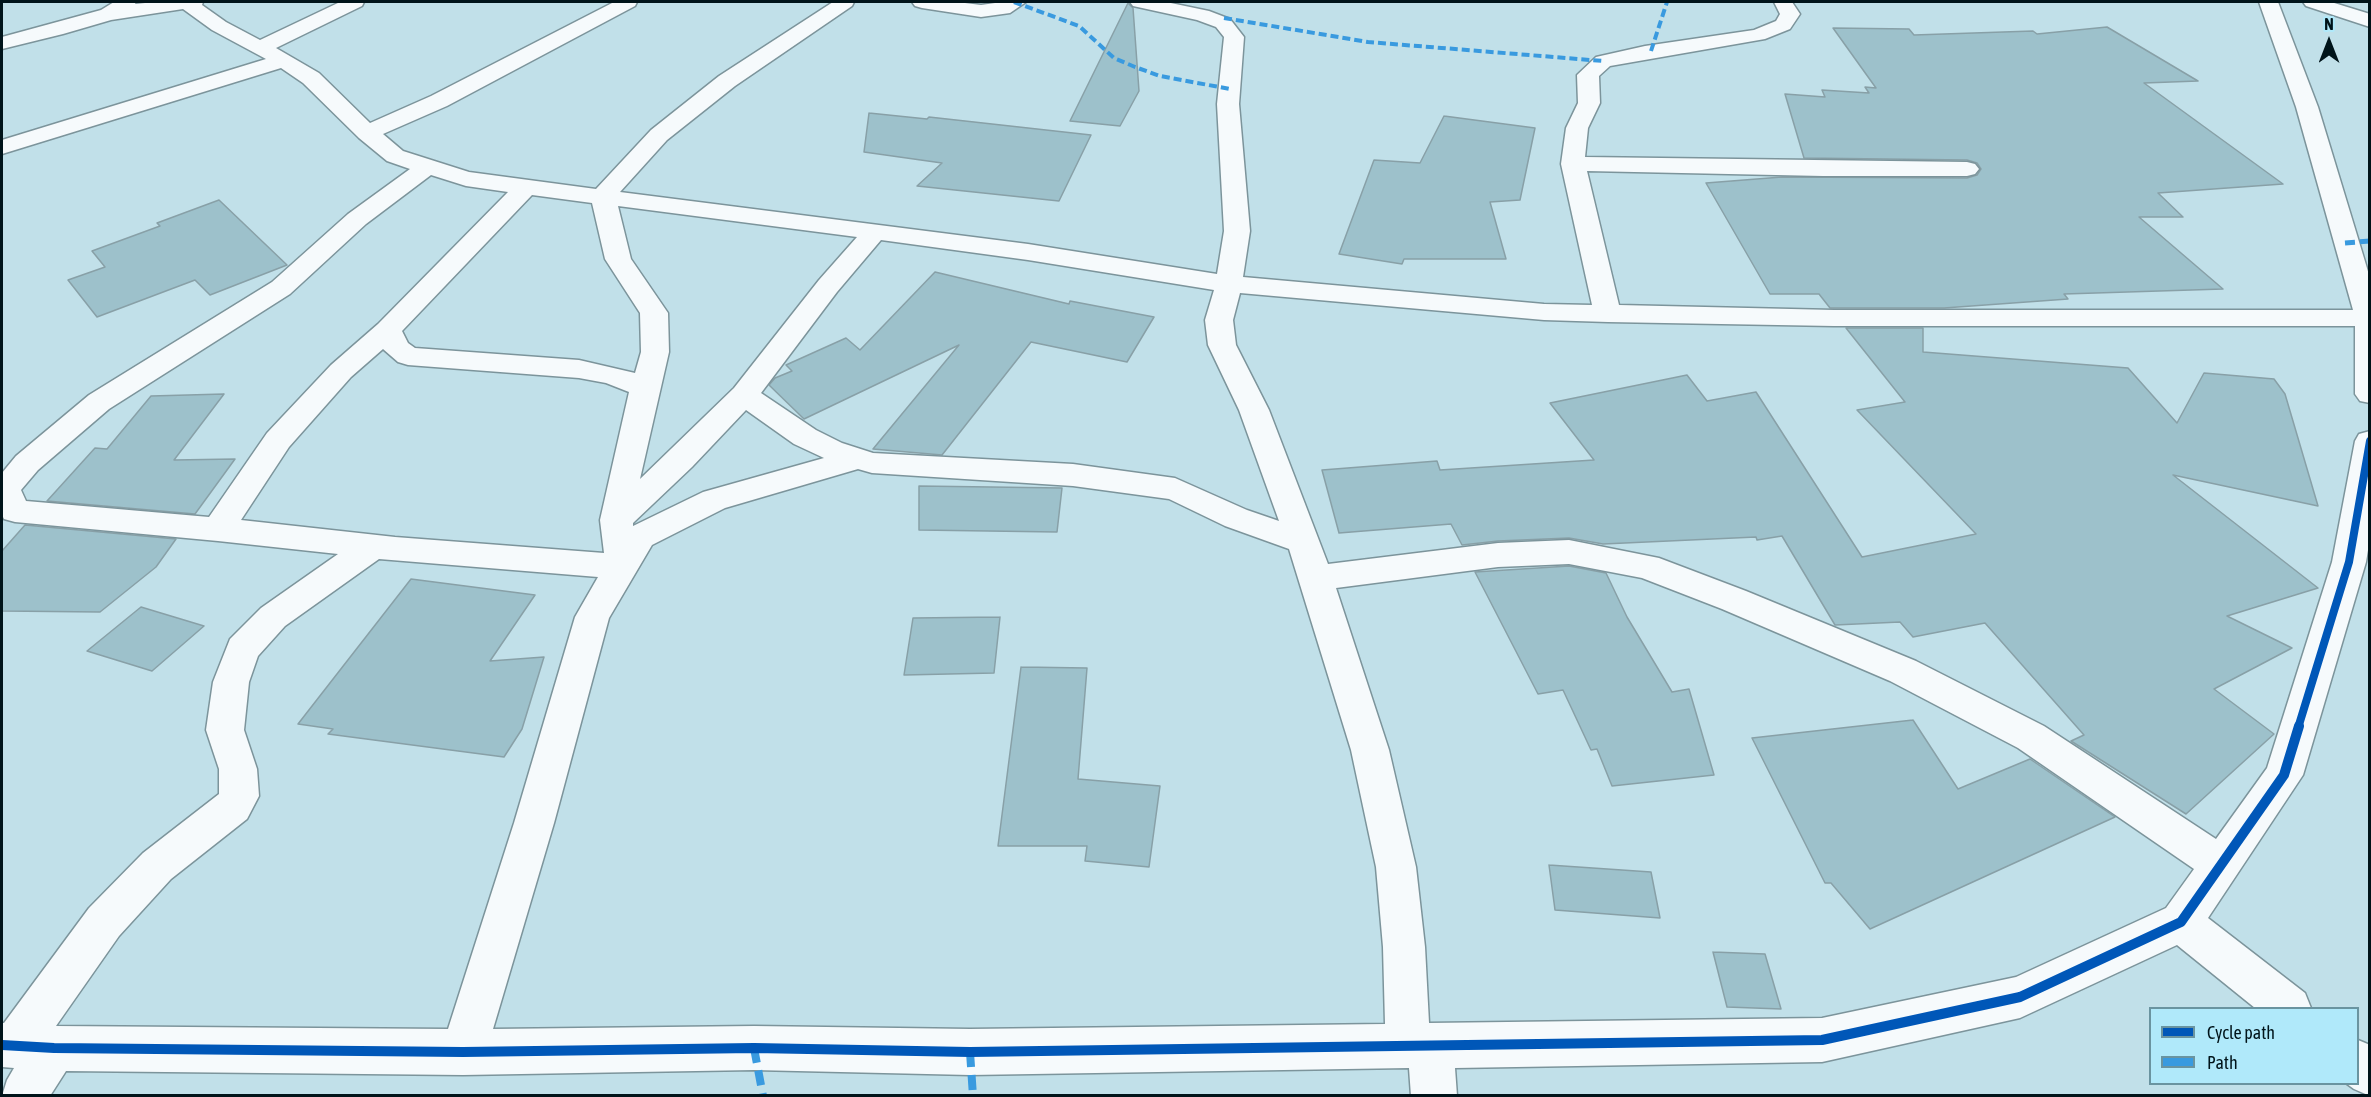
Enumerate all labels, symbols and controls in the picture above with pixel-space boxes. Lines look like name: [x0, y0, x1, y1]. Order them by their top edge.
north arrow: [2299, 12, 2359, 72]
text: N: [2324, 15, 2334, 33]
legend: [2149, 1007, 2359, 1085]
text: Cycle path: [2207, 1022, 2275, 1043]
text: Path: [2207, 1052, 2238, 1073]

